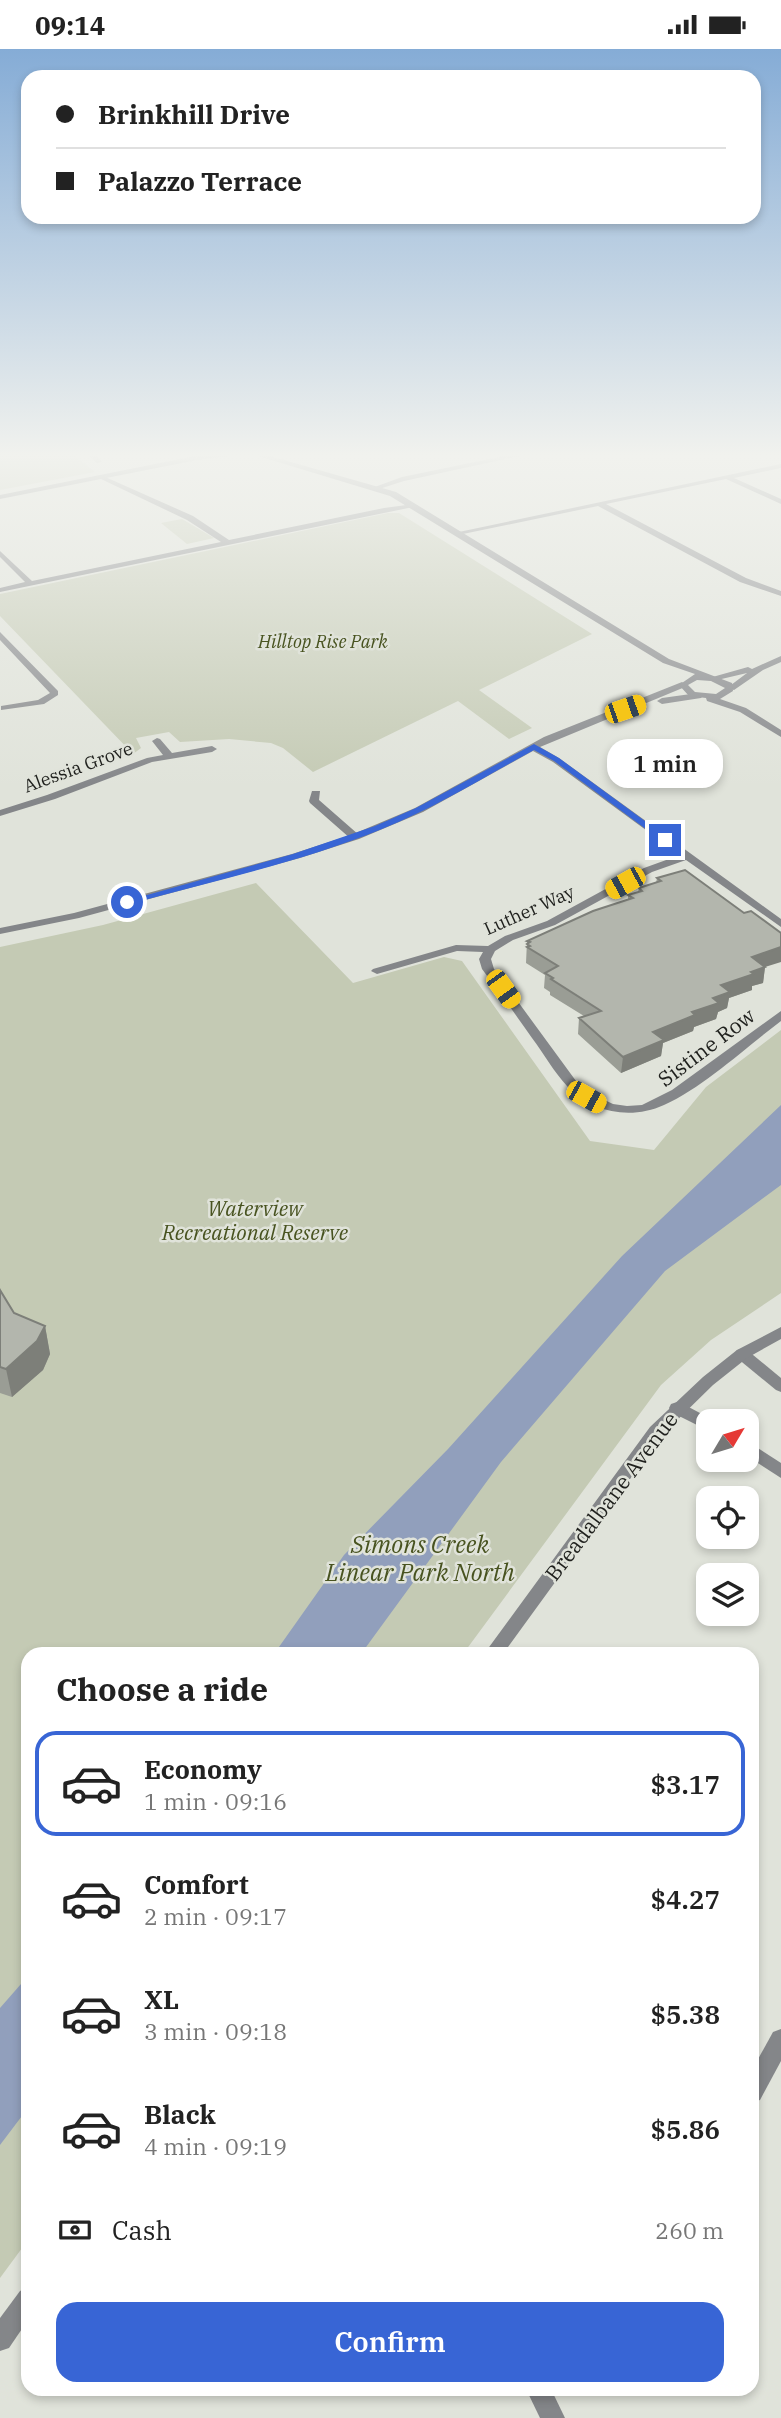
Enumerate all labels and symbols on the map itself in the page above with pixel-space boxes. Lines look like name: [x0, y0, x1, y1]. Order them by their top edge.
park label: Hilltop Rise Park: [257, 630, 388, 653]
car: [602, 692, 649, 726]
street label: Alessia Grove: [20, 737, 136, 797]
callout: 1 min: [607, 739, 723, 787]
route end: [649, 824, 681, 856]
car: [602, 864, 649, 902]
street label: Luther Way: [480, 880, 578, 940]
route start: [111, 886, 143, 918]
car: [483, 966, 524, 1012]
street label: Sistine Row: [652, 1001, 761, 1093]
car: [563, 1078, 610, 1116]
park label: Waterview Recreational Reserve: [161, 1194, 349, 1246]
street label: Breadalbane Avenue: [538, 1406, 684, 1586]
north arrow: [696, 1409, 760, 1472]
park label: Simons Creek Linear Park North: [324, 1528, 515, 1588]

